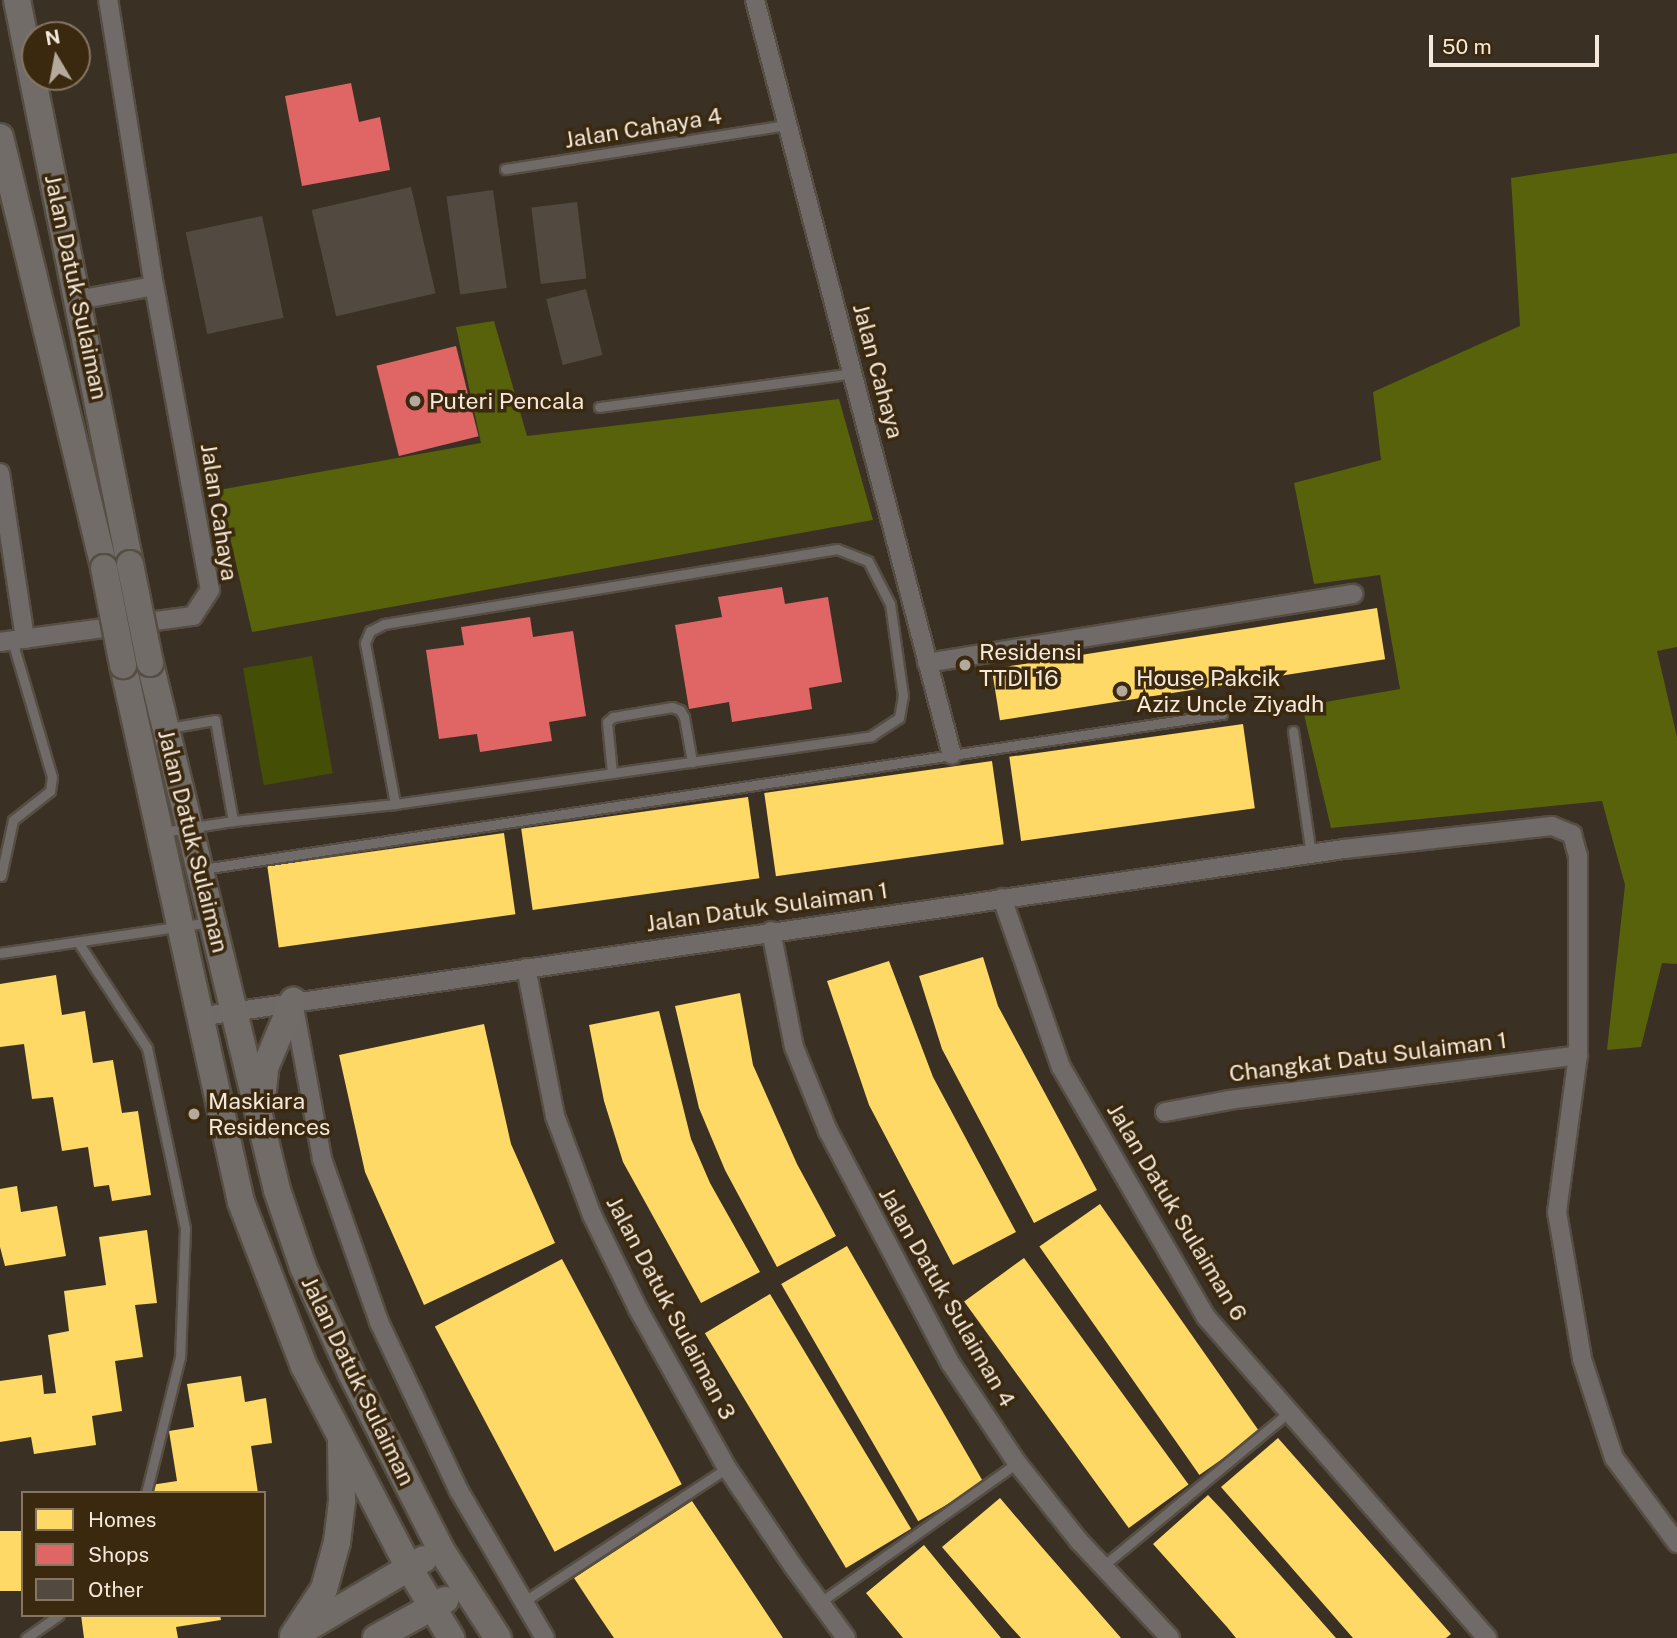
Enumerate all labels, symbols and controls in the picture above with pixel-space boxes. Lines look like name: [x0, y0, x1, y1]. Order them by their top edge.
north arrow: [21, 21, 91, 91]
scale bar: [1432, 21, 1602, 65]
text: N: [43, 25, 62, 49]
text: 50 m: [1442, 34, 1492, 59]
street label: Jalan Cahaya 4: [562, 102, 724, 154]
street label: Jalan Datuk Sulaiman: [39, 172, 113, 402]
street label: Jalan Cahaya: [847, 300, 909, 442]
place label: Puteri Pencala: [429, 387, 584, 415]
marker: Puteri Pencala: [407, 393, 423, 409]
street label: Jalan Cahaya: [195, 441, 243, 583]
place label: Residensi TTDI 16: [979, 638, 1082, 692]
marker: Residensi TTDI 16: [957, 657, 973, 673]
place label: House Pakcik Aziz Uncle Ziyadh: [1136, 664, 1324, 718]
marker: House Pakcik Aziz Uncle Ziyadh: [1114, 683, 1130, 699]
street label: Jalan Datuk Sulaiman: [152, 726, 234, 956]
street label: Jalan Datuk Sulaiman 1: [644, 876, 890, 938]
street label: Changkat Datu Sulaiman 1: [1227, 1026, 1509, 1088]
place label: Maskiara Residences: [208, 1087, 330, 1141]
street label: Jalan Datuk Sulaiman 6: [1101, 1098, 1253, 1326]
marker: Maskiara Residences: [186, 1106, 202, 1122]
street label: Jalan Datuk Sulaiman 4: [873, 1182, 1021, 1412]
street label: Jalan Datuk Sulaiman 3: [600, 1191, 742, 1425]
street label: Jalan Datuk Sulaiman: [295, 1272, 421, 1490]
legend: [21, 1491, 266, 1617]
text: Homes: [88, 1507, 156, 1532]
text: Shops: [88, 1542, 149, 1567]
text: Other: [88, 1577, 144, 1602]

